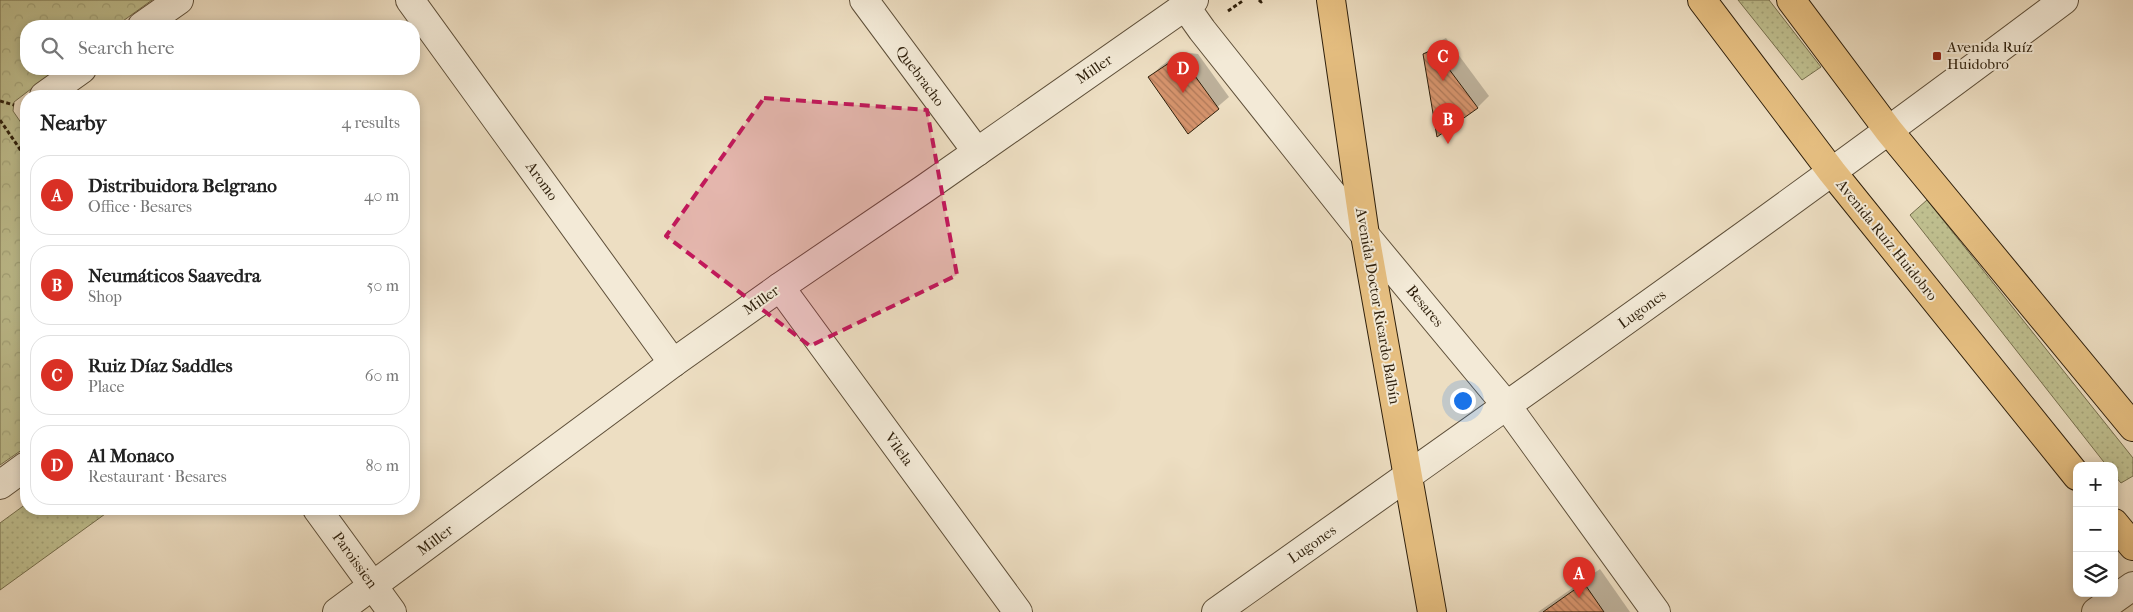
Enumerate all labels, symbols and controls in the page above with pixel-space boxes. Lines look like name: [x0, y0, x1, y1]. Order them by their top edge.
search box: [20, 20, 420, 75]
icon: search: [38, 34, 66, 62]
text: Search here: [78, 37, 174, 59]
place label: Avenida Ruíz Huidobro: [1946, 38, 2033, 73]
pin: C: [1427, 40, 1459, 81]
street label: Quebracho: [891, 42, 949, 110]
street label: Miller: [1072, 50, 1116, 88]
marker: Avenida Ruíz Huidobro: [1931, 50, 1943, 62]
pin: D: [1167, 52, 1199, 93]
pin: B: [1432, 103, 1464, 144]
text: Nearby: [40, 111, 106, 135]
text: 4 results: [342, 113, 400, 132]
street label: Aromo: [521, 157, 562, 204]
text: Distribuidora Belgrano: [88, 175, 277, 197]
street label: Avenida Ruiz Huidobro: [1832, 175, 1942, 305]
text: A: [52, 186, 62, 205]
text: 40 m: [364, 186, 399, 205]
text: Office · Besares: [88, 197, 192, 216]
street label: Avenida Doctor Ricardo Balbín: [1352, 205, 1404, 406]
text: Neumáticos Saavedra: [88, 265, 261, 287]
text: B: [52, 276, 62, 295]
text: 50 m: [367, 276, 399, 295]
street label: Miller: [739, 281, 783, 319]
street label: Besares: [1402, 281, 1448, 331]
street label: Lugones: [1615, 285, 1670, 332]
text: Shop: [88, 287, 122, 306]
text: Ruiz Díaz Saddles: [88, 355, 233, 377]
text: C: [52, 366, 62, 385]
text: 60 m: [365, 366, 399, 385]
text: Place: [88, 377, 124, 396]
your location: [1450, 388, 1476, 414]
street label: Vilela: [880, 428, 918, 470]
text: Al Monaco: [88, 445, 174, 467]
text: D: [51, 456, 63, 475]
text: 80 m: [365, 456, 399, 475]
map controls: [2073, 462, 2118, 597]
button: +: [2073, 462, 2118, 507]
text: Restaurant · Besares: [88, 467, 227, 486]
button: −: [2073, 507, 2118, 552]
street label: Miller: [414, 520, 457, 559]
street label: Lugones: [1284, 521, 1340, 567]
street label: Paroissien: [328, 528, 382, 592]
button: layers: [2073, 552, 2118, 597]
pin: A: [1563, 557, 1595, 598]

